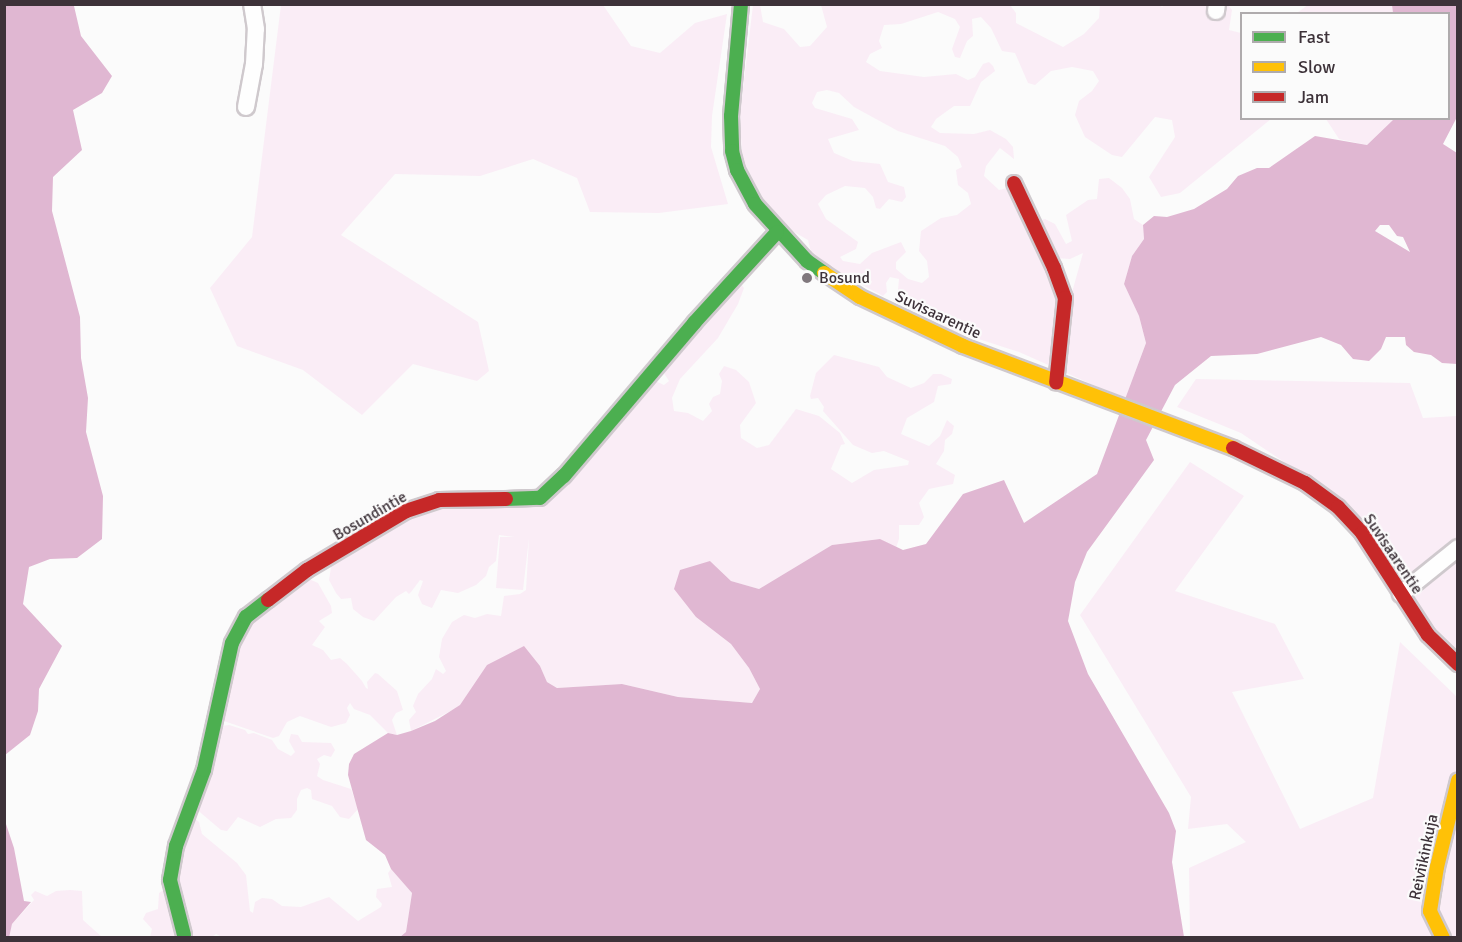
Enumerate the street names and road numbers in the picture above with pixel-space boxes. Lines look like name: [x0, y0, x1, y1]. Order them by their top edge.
street label: Suvisaarentie: [892, 287, 984, 343]
street label: Bosundintie: [330, 487, 410, 545]
street label: Suvisaarentie: [1359, 510, 1427, 598]
street label: Reiviikinkuja: [1406, 812, 1442, 902]

